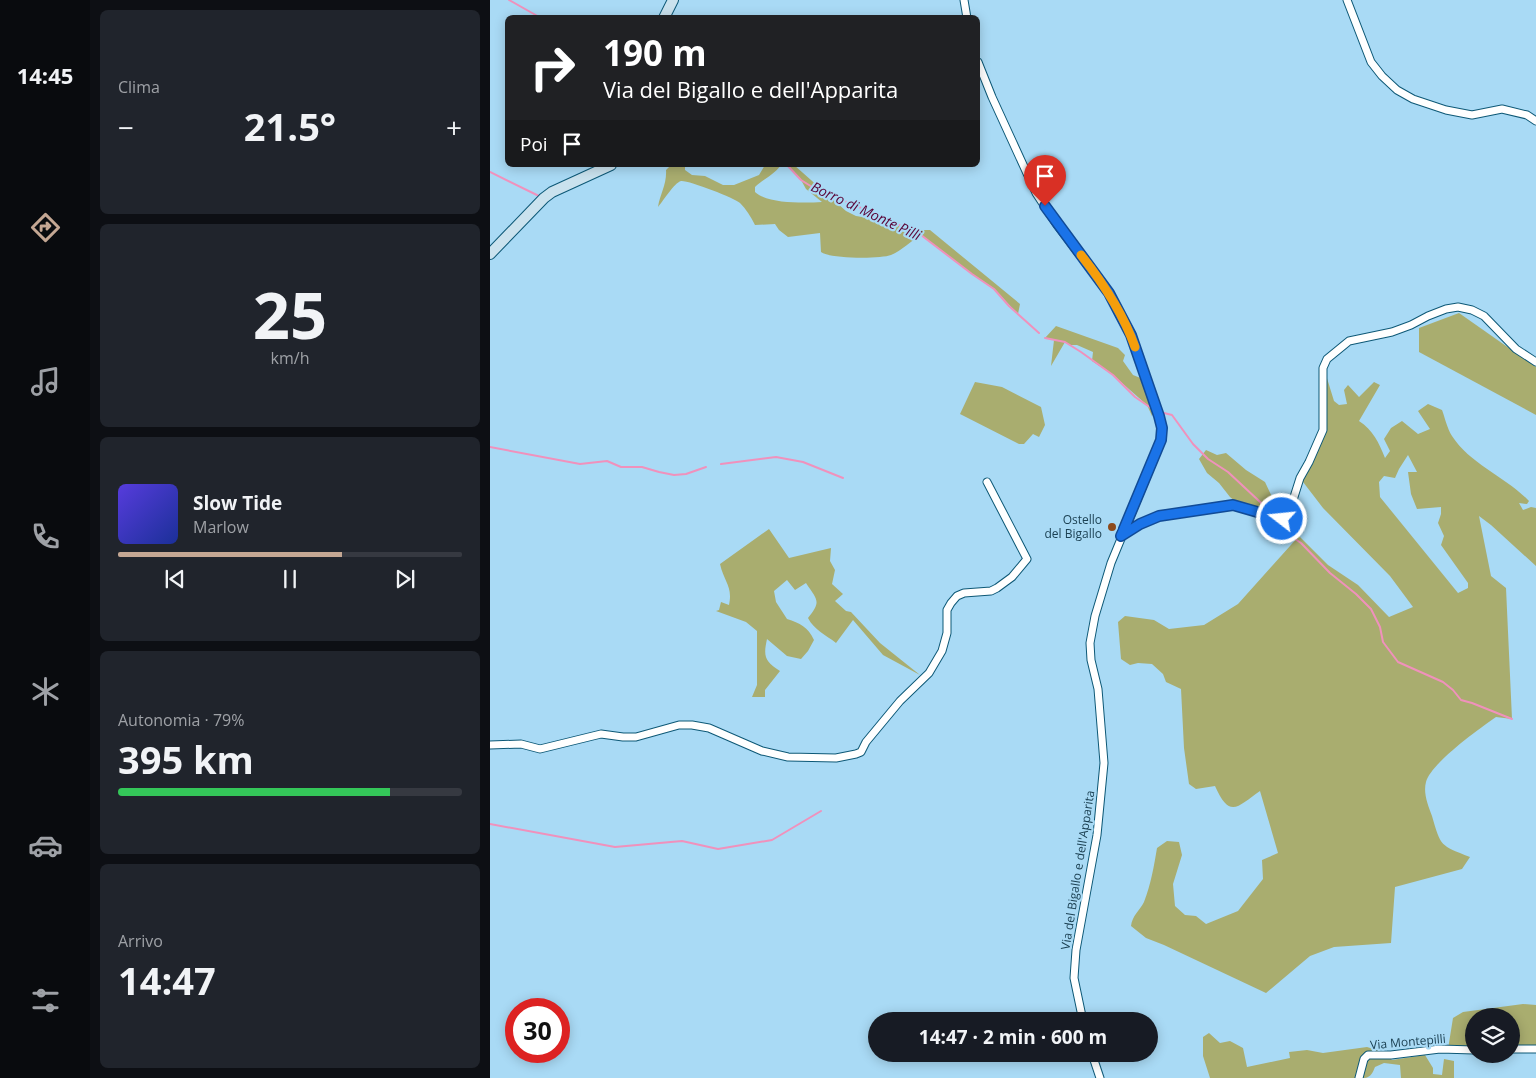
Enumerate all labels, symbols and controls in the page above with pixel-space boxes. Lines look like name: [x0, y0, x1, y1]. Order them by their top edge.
text: 190 m: [603, 29, 707, 76]
icon: right: [520, 35, 585, 100]
text: 14:45: [17, 60, 73, 90]
text: Via del Bigallo e dell'Apparita: [603, 74, 898, 104]
text: Clima: [118, 76, 160, 98]
text: 21.5°: [244, 100, 336, 152]
text: −: [118, 108, 134, 146]
text: +: [446, 108, 462, 146]
icon: arrive: [558, 130, 586, 158]
text: Poi: [520, 131, 548, 157]
pin: [1024, 155, 1066, 206]
icon: arrive: [1031, 162, 1059, 190]
water label: Borro di Monte Pilli: [808, 177, 925, 245]
icon: directions: [28, 210, 63, 245]
text: 25: [253, 270, 327, 358]
text: km/h: [271, 347, 309, 369]
icon: music: [28, 364, 63, 399]
text: Slow Tide: [193, 490, 282, 516]
position arrow: [1255, 492, 1307, 544]
place label: Ostello del Bigallo: [1045, 511, 1102, 542]
text: Marlow: [193, 516, 249, 538]
icon: phone: [28, 519, 63, 554]
marker: Ostello del Bigallo: [1106, 521, 1118, 533]
icon: previous: [161, 565, 189, 593]
icon: pause: [276, 565, 304, 593]
icon: next: [391, 565, 419, 593]
icon: climate: [28, 674, 63, 709]
text: Autonomia · 79%: [118, 709, 244, 731]
text: 395 km: [118, 733, 254, 785]
street label: Via del Bigallo e dell'Apparita: [1057, 789, 1098, 951]
icon: car: [28, 828, 63, 863]
text: Arrivo: [118, 930, 163, 952]
text: 14:47: [118, 954, 216, 1006]
icon: filters: [28, 983, 63, 1018]
speed limit sign: 30: [505, 998, 570, 1063]
map controls: [1465, 1008, 1520, 1063]
button: layers: [1465, 1008, 1520, 1063]
text: 14:47 · 2 min · 600 m: [919, 1024, 1107, 1050]
street label: Via Montepilli: [1369, 1030, 1446, 1053]

